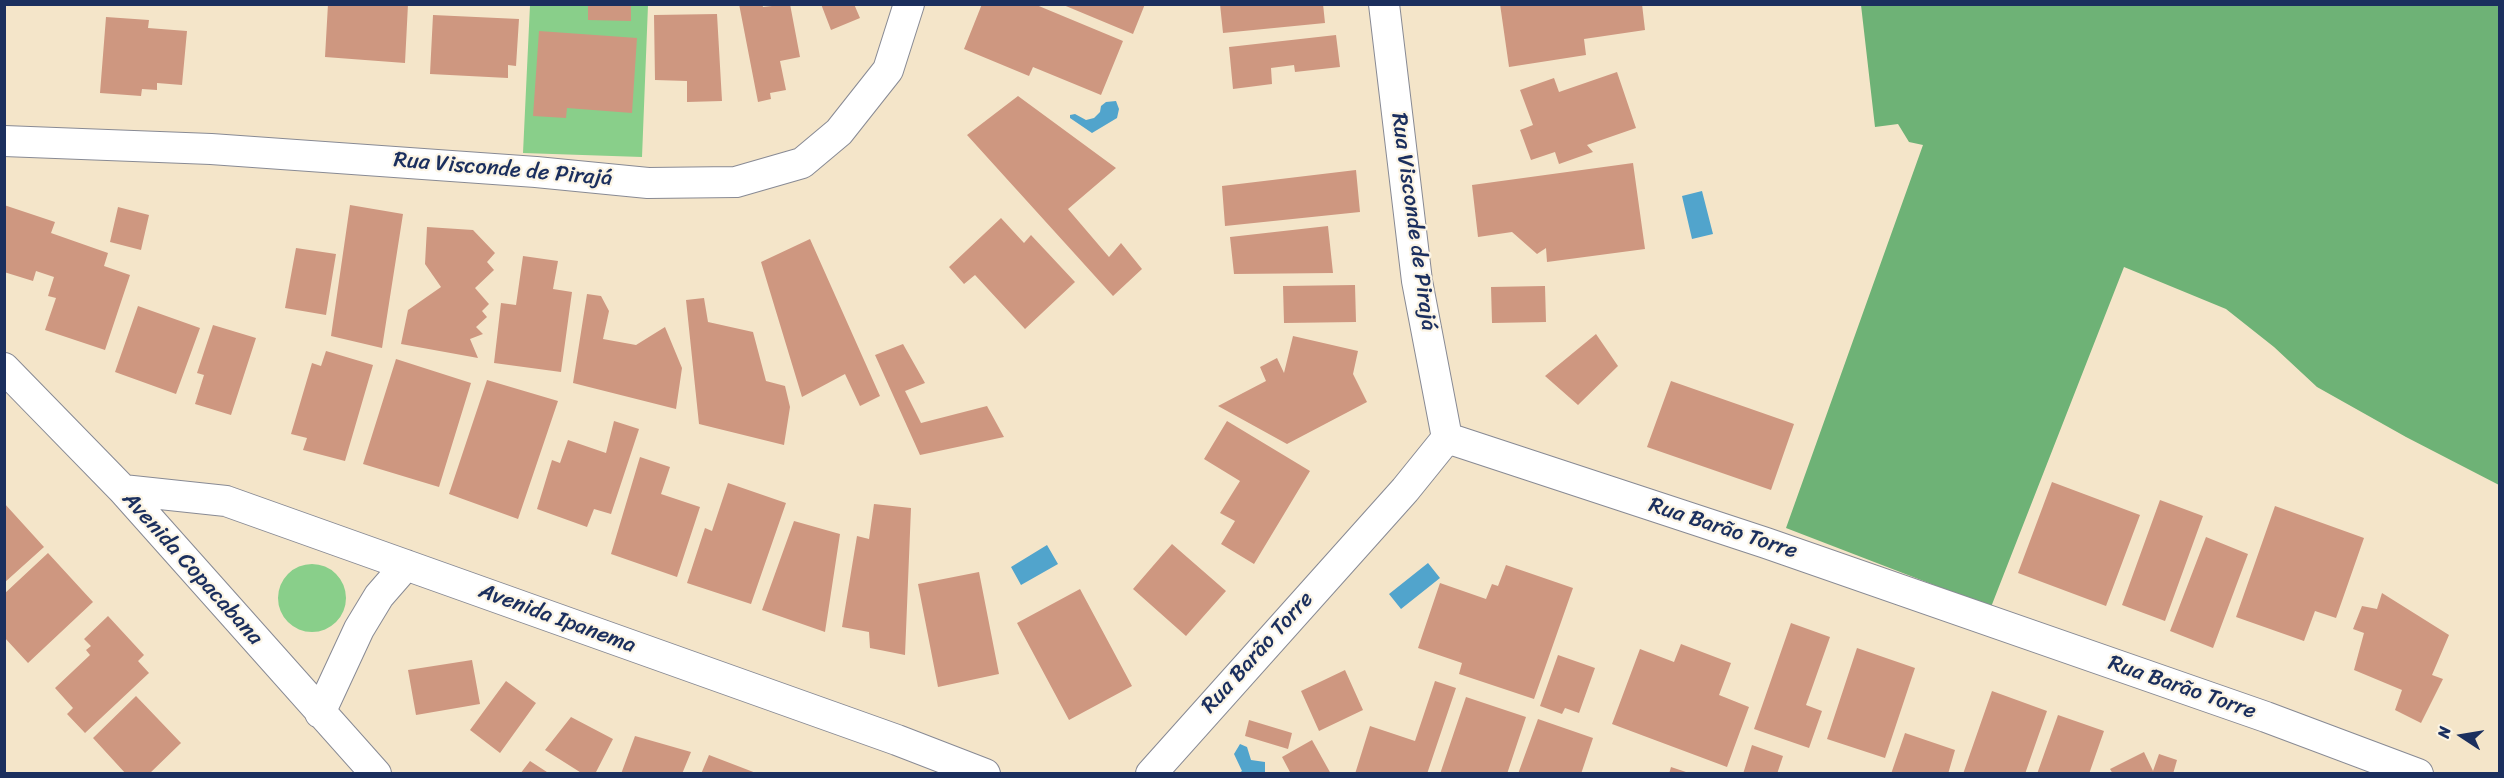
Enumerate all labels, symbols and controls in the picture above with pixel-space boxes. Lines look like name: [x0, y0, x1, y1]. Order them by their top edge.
street label: Rua Visconde de Pirajá: [1385, 111, 1441, 333]
street label: Rua Visconde de Pirajá: [393, 147, 613, 193]
street label: Avenida Copacabana: [116, 487, 268, 651]
street label: Rua Barão Torre: [1645, 493, 1801, 565]
street label: Avenida Ipanema: [475, 578, 639, 660]
street label: Rua Barão Torre: [1196, 587, 1320, 719]
street label: Rua Barão Torre: [2105, 650, 2259, 726]
north arrow: [2432, 706, 2492, 766]
text: N: [2429, 724, 2459, 741]

